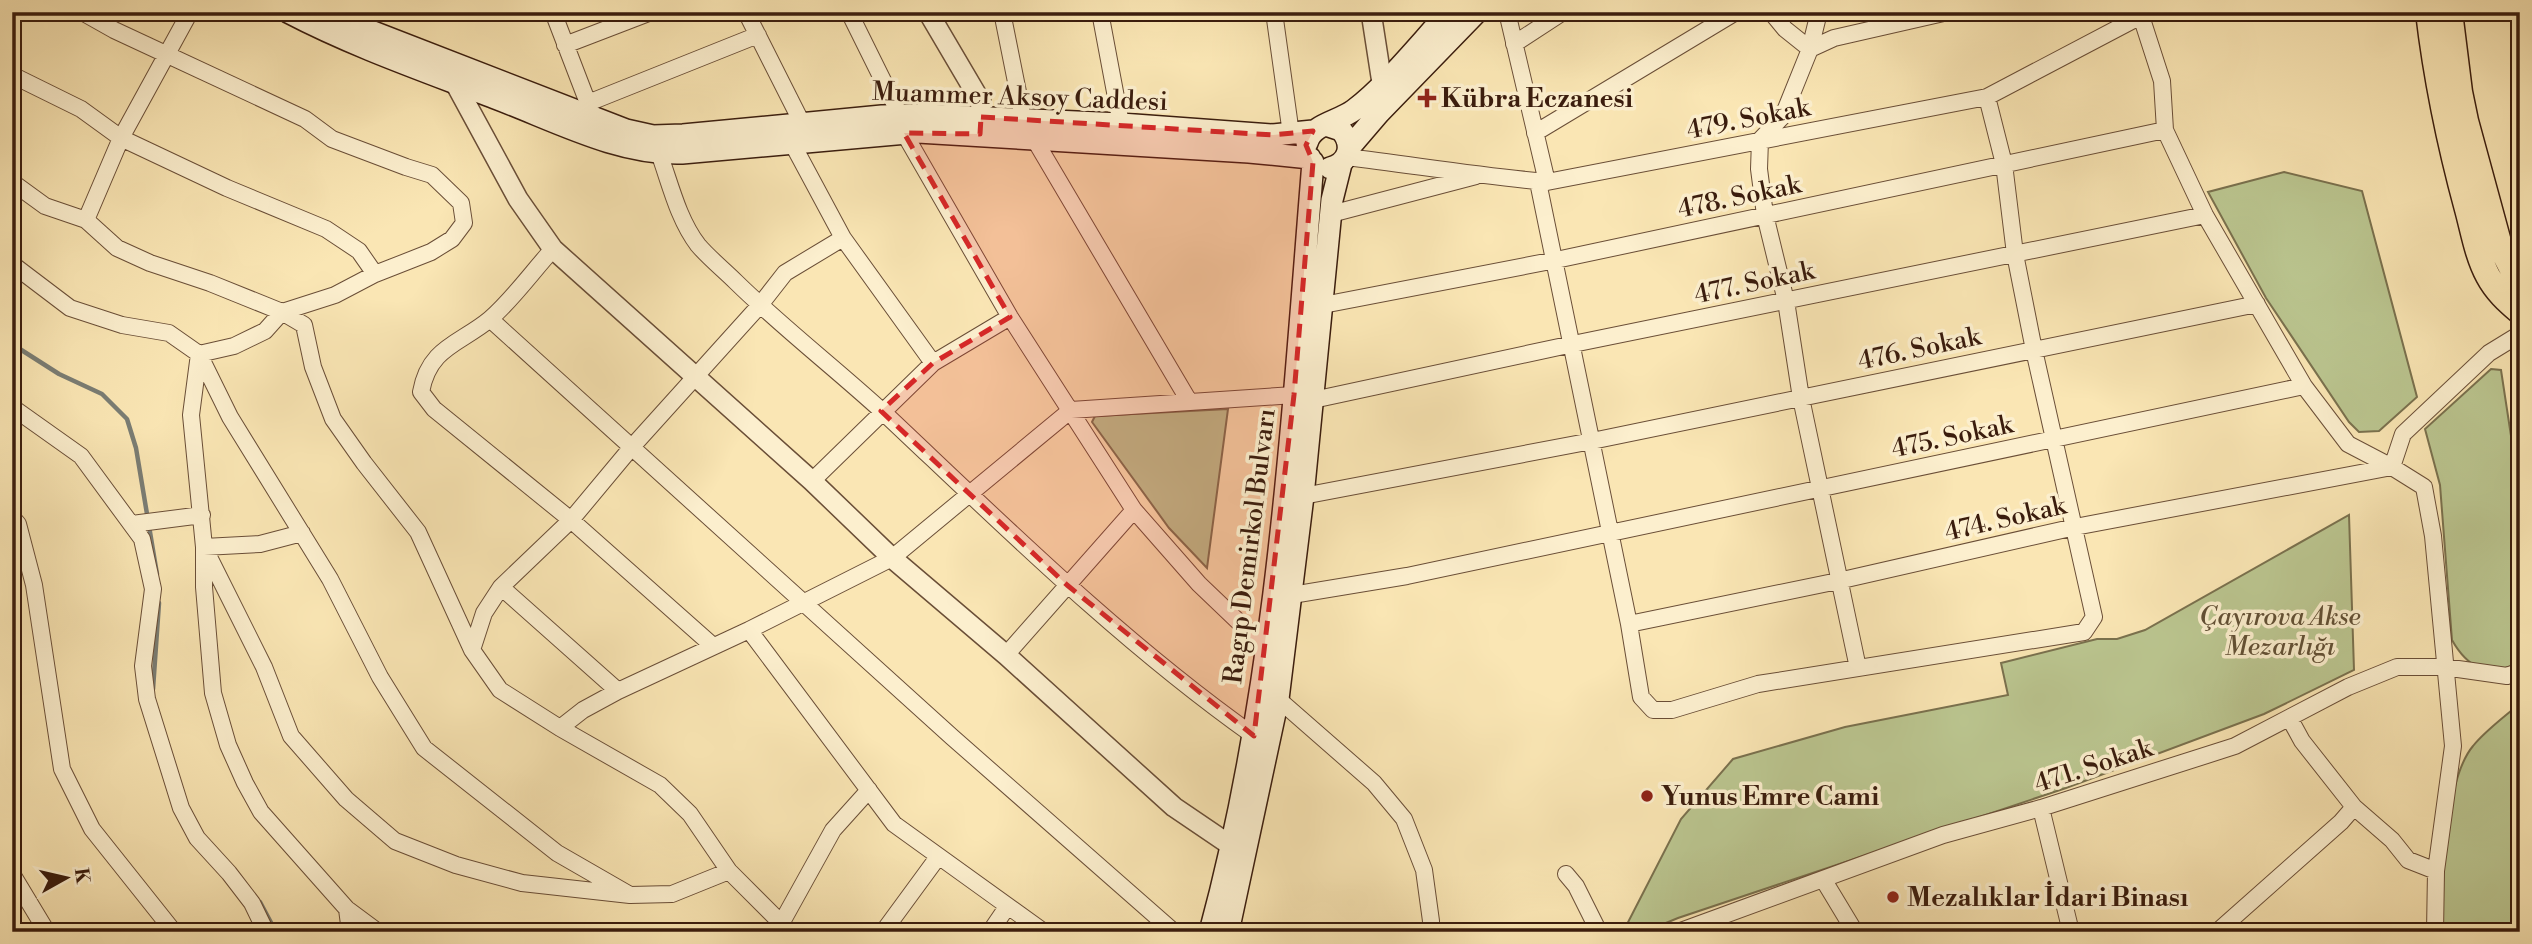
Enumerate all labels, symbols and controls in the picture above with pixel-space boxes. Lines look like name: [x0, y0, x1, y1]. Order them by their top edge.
street label: Muammer Aksoy Caddesi: [872, 76, 1168, 118]
place label: Kübra Eczanesi: [1441, 83, 1633, 115]
marker: Kübra Eczanesi: [1419, 90, 1435, 106]
street label: 479. Sokak: [1684, 91, 1814, 147]
street label: 478. Sokak: [1675, 168, 1805, 226]
street label: 477. Sokak: [1691, 254, 1819, 311]
street label: 476. Sokak: [1855, 320, 1985, 378]
street label: Ragıp Demirkol Bulvarı: [1217, 406, 1283, 686]
street label: 475. Sokak: [1889, 408, 2017, 465]
street label: 474. Sokak: [1941, 489, 2070, 548]
park label: Çayırova Akse Mezarlığı: [2199, 601, 2361, 663]
street label: 471. Sokak: [2030, 731, 2158, 800]
place label: Yunus Emre Cami: [1661, 781, 1879, 813]
marker: Yunus Emre Cami: [1639, 788, 1655, 804]
north arrow: [32, 842, 102, 912]
text: K: [69, 866, 95, 886]
place label: Mezalıklar İdari Binası: [1907, 880, 2188, 914]
marker: Mezalıklar İdari Binası: [1885, 889, 1901, 905]

